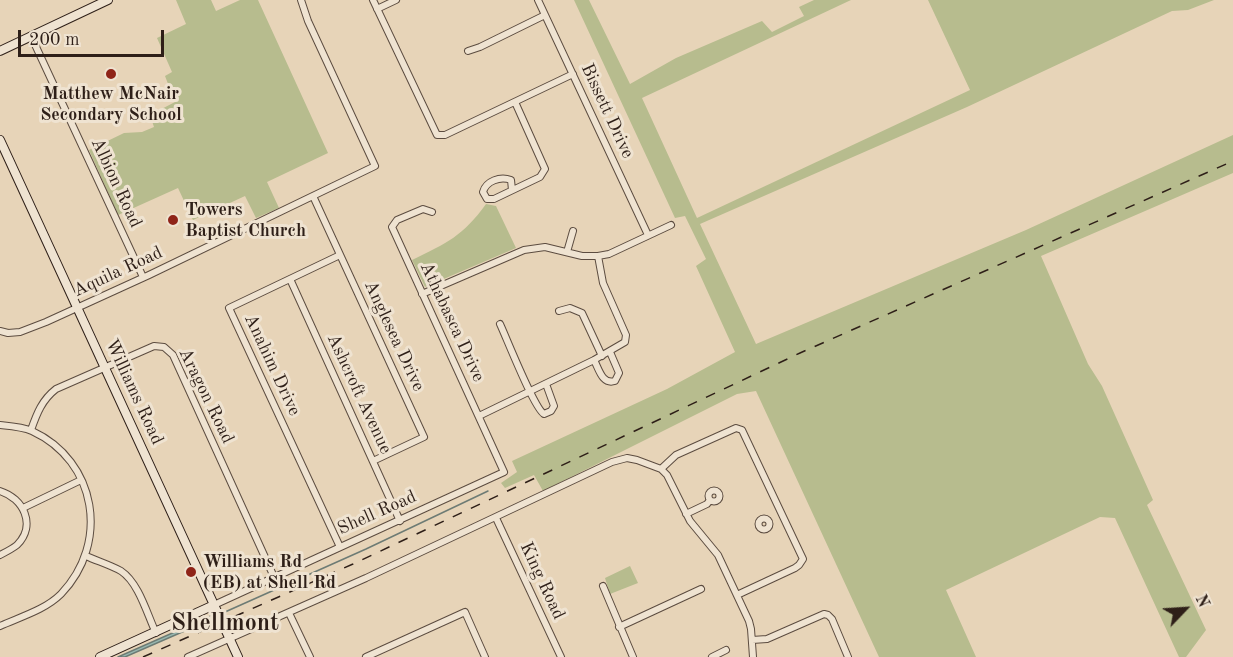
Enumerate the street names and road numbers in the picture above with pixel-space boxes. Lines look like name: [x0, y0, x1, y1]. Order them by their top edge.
street label: Bissett Drive: [576, 60, 638, 162]
street label: Albion Road: [86, 135, 146, 231]
street label: Aquila Road: [70, 242, 166, 302]
street label: Athabasca Drive: [415, 259, 489, 385]
street label: Anglesea Drive: [359, 277, 429, 395]
street label: Anahim Drive: [239, 311, 305, 419]
street label: Ashcroft Avenue: [322, 331, 396, 457]
street label: Williams Road: [100, 336, 168, 448]
street label: Aragon Road: [174, 345, 238, 447]
street label: Shell Road: [334, 486, 420, 540]
street label: King Road: [515, 539, 569, 623]

